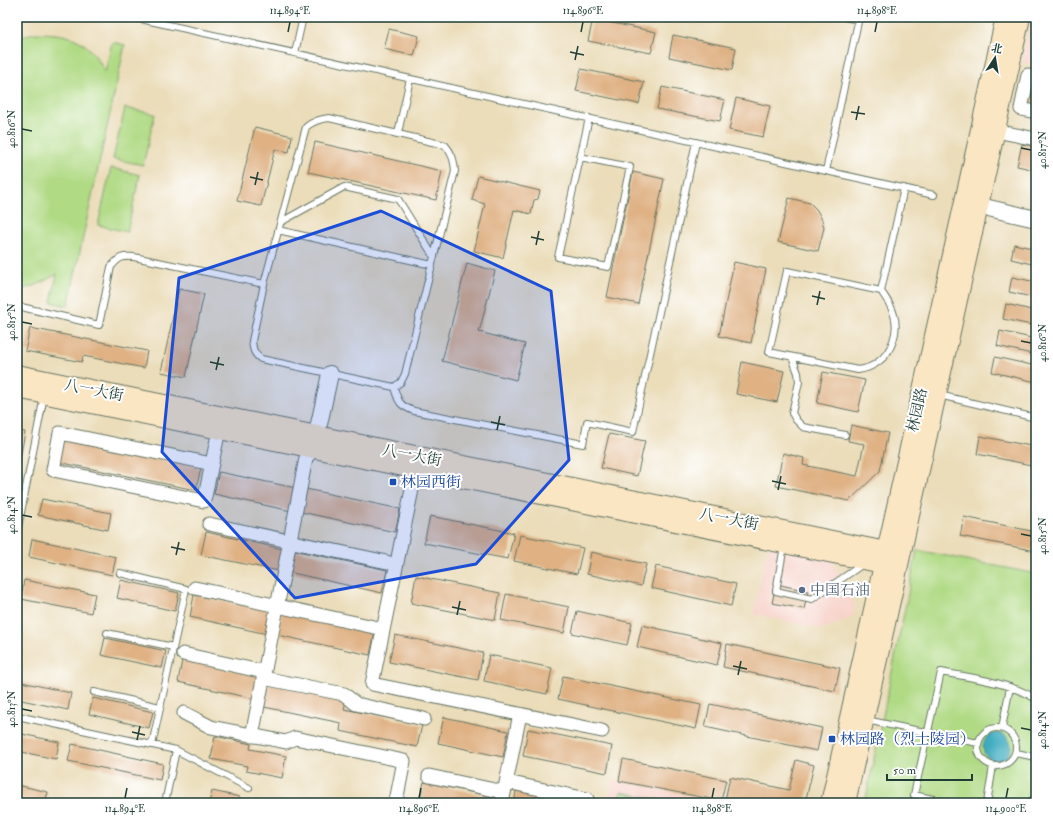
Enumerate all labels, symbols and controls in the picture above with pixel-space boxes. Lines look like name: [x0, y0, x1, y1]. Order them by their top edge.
text: 114.894°E: [270, 5, 310, 17]
text: 114.896°E: [563, 5, 603, 17]
text: 114.898°E: [857, 5, 897, 17]
north arrow: [975, 38, 1015, 78]
text: 北: [990, 41, 1004, 56]
text: 40.816°N: [6, 110, 18, 148]
text: 40.817°N: [1037, 131, 1049, 169]
text: 40.815°N: [6, 303, 18, 341]
text: 40.816°N: [1037, 324, 1049, 362]
street label: 八一大街: [63, 375, 125, 406]
street label: 林园路: [903, 386, 932, 434]
street label: 八一大街: [381, 440, 443, 471]
place label: 林园西街: [401, 473, 461, 492]
marker: 林园西街: [388, 477, 398, 487]
text: 40.814°N: [6, 496, 18, 534]
street label: 八一大街: [698, 504, 760, 535]
text: 40.815°N: [1037, 517, 1049, 555]
place label: 中国石油: [810, 581, 870, 600]
marker: 中国石油: [797, 585, 807, 595]
text: 40.813°N: [6, 690, 18, 728]
text: 40.814°N: [1037, 711, 1049, 749]
place label: 林园路（烈士陵园）: [840, 730, 975, 749]
marker: 林园路（烈士陵园）: [827, 734, 837, 744]
scale bar: [887, 756, 972, 782]
text: 50 m: [893, 763, 917, 778]
text: 114.894°E: [105, 803, 145, 815]
text: 114.896°E: [399, 803, 439, 815]
text: 114.898°E: [692, 803, 732, 815]
text: 114.900°E: [986, 803, 1026, 815]

